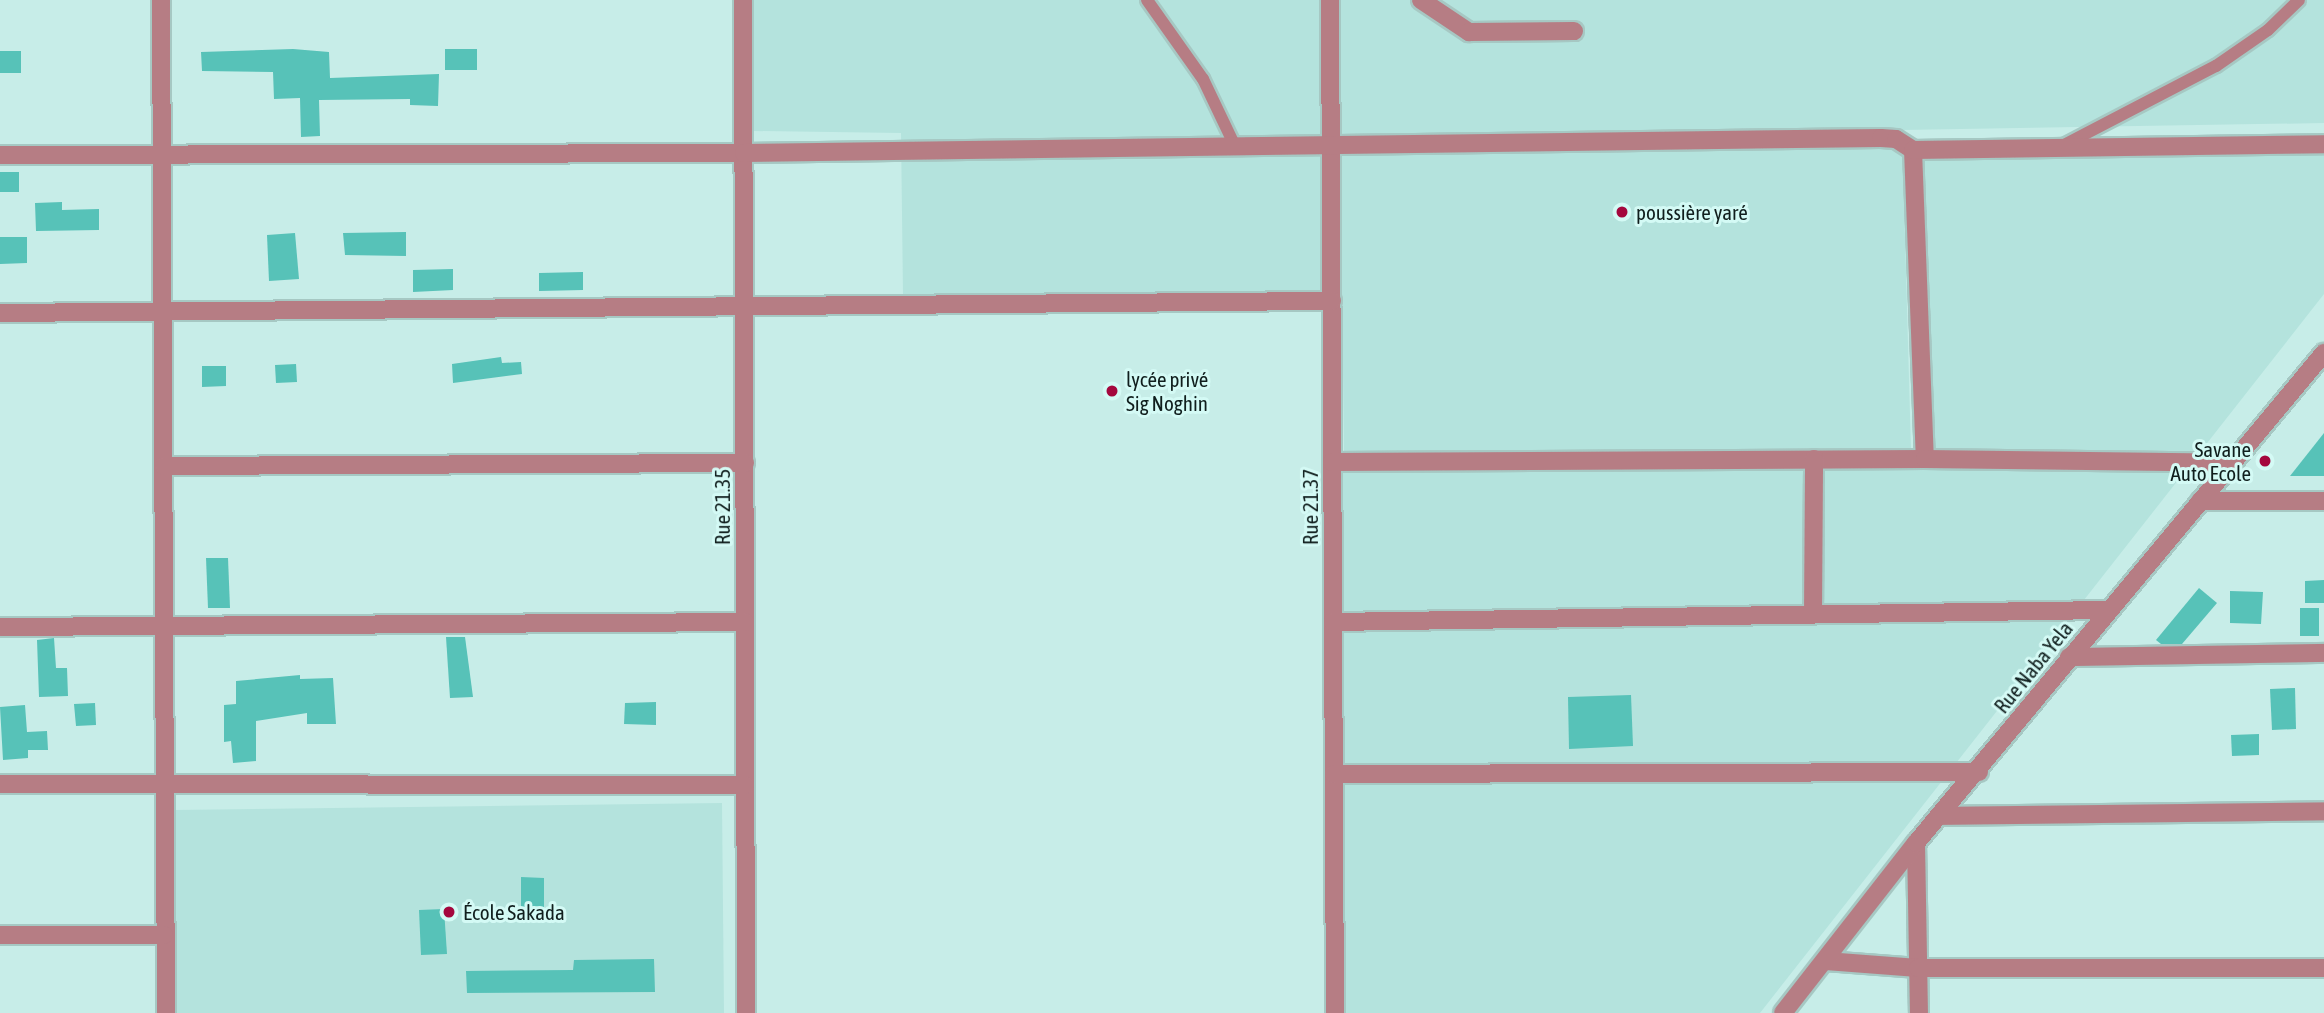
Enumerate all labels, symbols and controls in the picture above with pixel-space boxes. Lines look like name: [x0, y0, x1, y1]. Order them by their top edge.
place label: poussière yaré: [1636, 199, 1748, 225]
marker: poussière yaré: [1614, 204, 1630, 220]
place label: lycée privé Sig Noghin: [1126, 366, 1208, 416]
marker: lycée privé Sig Noghin: [1104, 383, 1120, 399]
place label: Savane Auto Ecole: [2171, 436, 2251, 486]
marker: Savane Auto Ecole: [2257, 453, 2273, 469]
street label: Rue 21.35: [709, 469, 735, 545]
street label: Rue 21.37: [1297, 469, 1323, 545]
street label: Rue Naba Yela: [1988, 616, 2078, 718]
place label: École Sakada: [463, 899, 565, 925]
marker: École Sakada: [441, 904, 457, 920]

